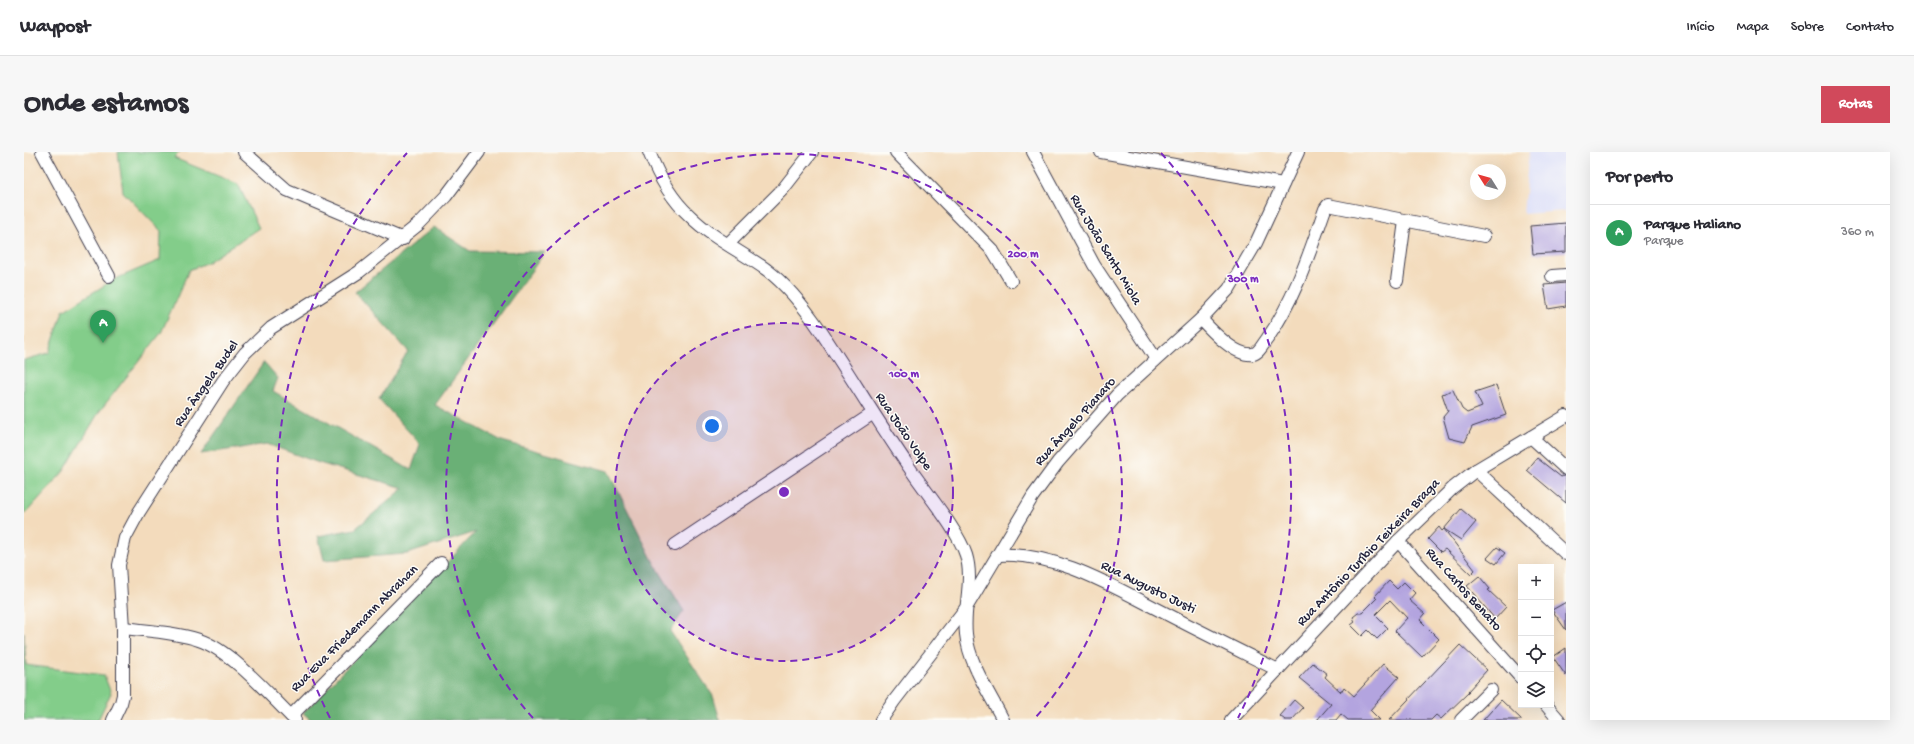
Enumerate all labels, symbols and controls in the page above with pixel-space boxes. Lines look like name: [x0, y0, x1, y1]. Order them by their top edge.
text: Waypost: [20, 16, 90, 39]
text: Início: [1686, 19, 1715, 36]
text: Mapa: [1737, 19, 1769, 36]
text: Sobre: [1791, 19, 1824, 36]
text: Contato: [1846, 19, 1894, 36]
button: Rotas: [1821, 86, 1890, 123]
text: Onde estamos: [24, 88, 188, 121]
north arrow: [1470, 164, 1506, 200]
text: Por perto: [1606, 168, 1673, 188]
street label: Rua João Santo Miola: [1065, 192, 1145, 309]
text: Parque Italiano: [1644, 216, 1741, 234]
text: A: [1615, 225, 1623, 240]
text: 360 m: [1841, 225, 1874, 240]
text: Parque: [1644, 234, 1684, 249]
text: 200 m: [1008, 248, 1039, 262]
text: 300 m: [1226, 273, 1259, 287]
pin: A: [90, 310, 116, 343]
street label: Rua Ângela Budel: [170, 337, 243, 430]
text: 100 m: [888, 368, 919, 382]
street label: Rua Ângelo Pianaro: [1031, 373, 1120, 470]
street label: Rua João Volpe: [871, 390, 936, 475]
your location: [702, 416, 722, 436]
street label: Rua Antônio Turíbio Teixeira Braga: [1294, 475, 1445, 630]
centre of rings: [777, 485, 791, 499]
street label: Rua Carlos Benato: [1421, 545, 1505, 635]
street label: Rua Augusto Justi: [1098, 558, 1198, 618]
street label: Rua Eva Friedemann Abrahan: [288, 561, 423, 696]
map controls: [1518, 564, 1554, 708]
button: +: [1518, 564, 1554, 600]
button: −: [1518, 600, 1554, 636]
button: locate: [1518, 636, 1554, 672]
button: layers: [1518, 672, 1554, 708]

